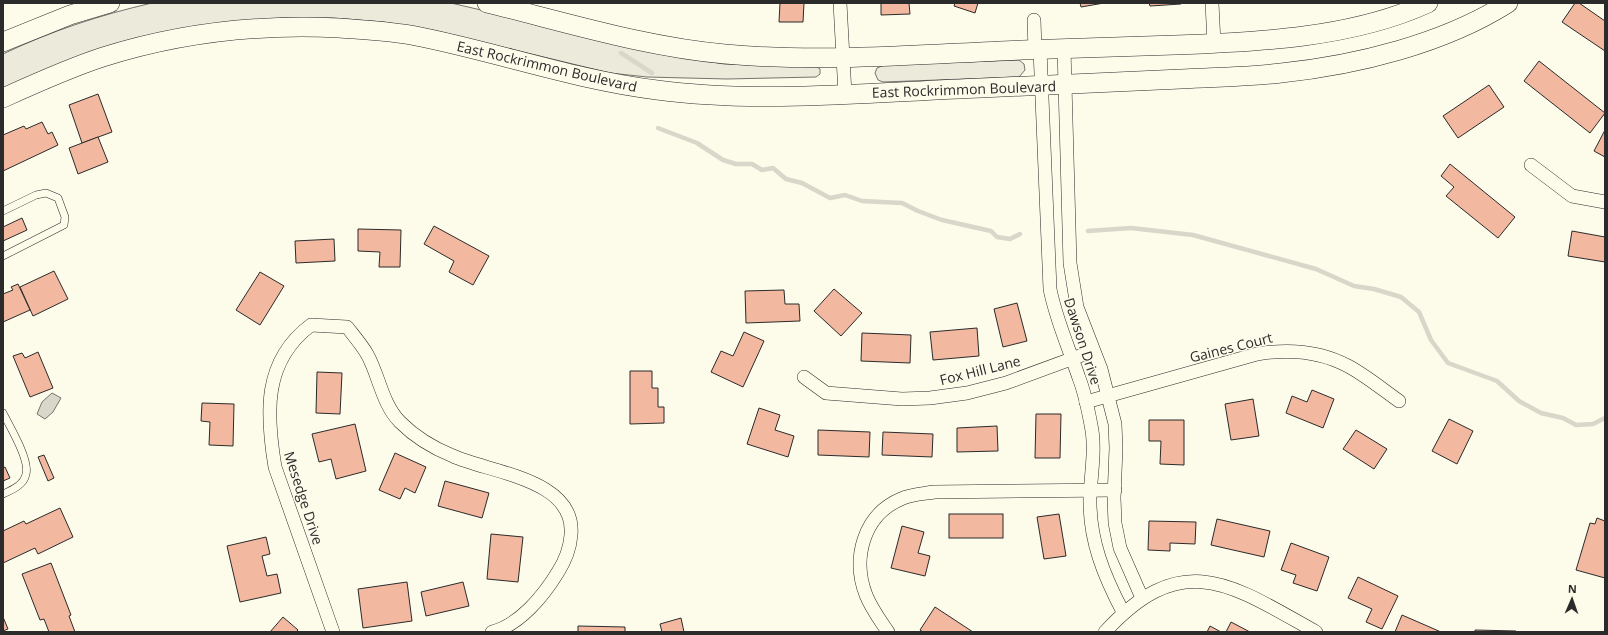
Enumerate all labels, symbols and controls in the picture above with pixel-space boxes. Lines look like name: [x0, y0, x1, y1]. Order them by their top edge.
street label: East Rockrimmon Boulevard: [455, 36, 639, 96]
street label: East Rockrimmon Boulevard: [872, 76, 1056, 102]
street label: Dawson Drive: [1060, 295, 1106, 387]
street label: Gaines Court: [1188, 328, 1274, 366]
street label: Fox Hill Lane: [938, 351, 1023, 389]
street label: Mesedge Drive: [280, 449, 328, 547]
north arrow: [1552, 579, 1592, 619]
text: N: [1568, 581, 1577, 596]

